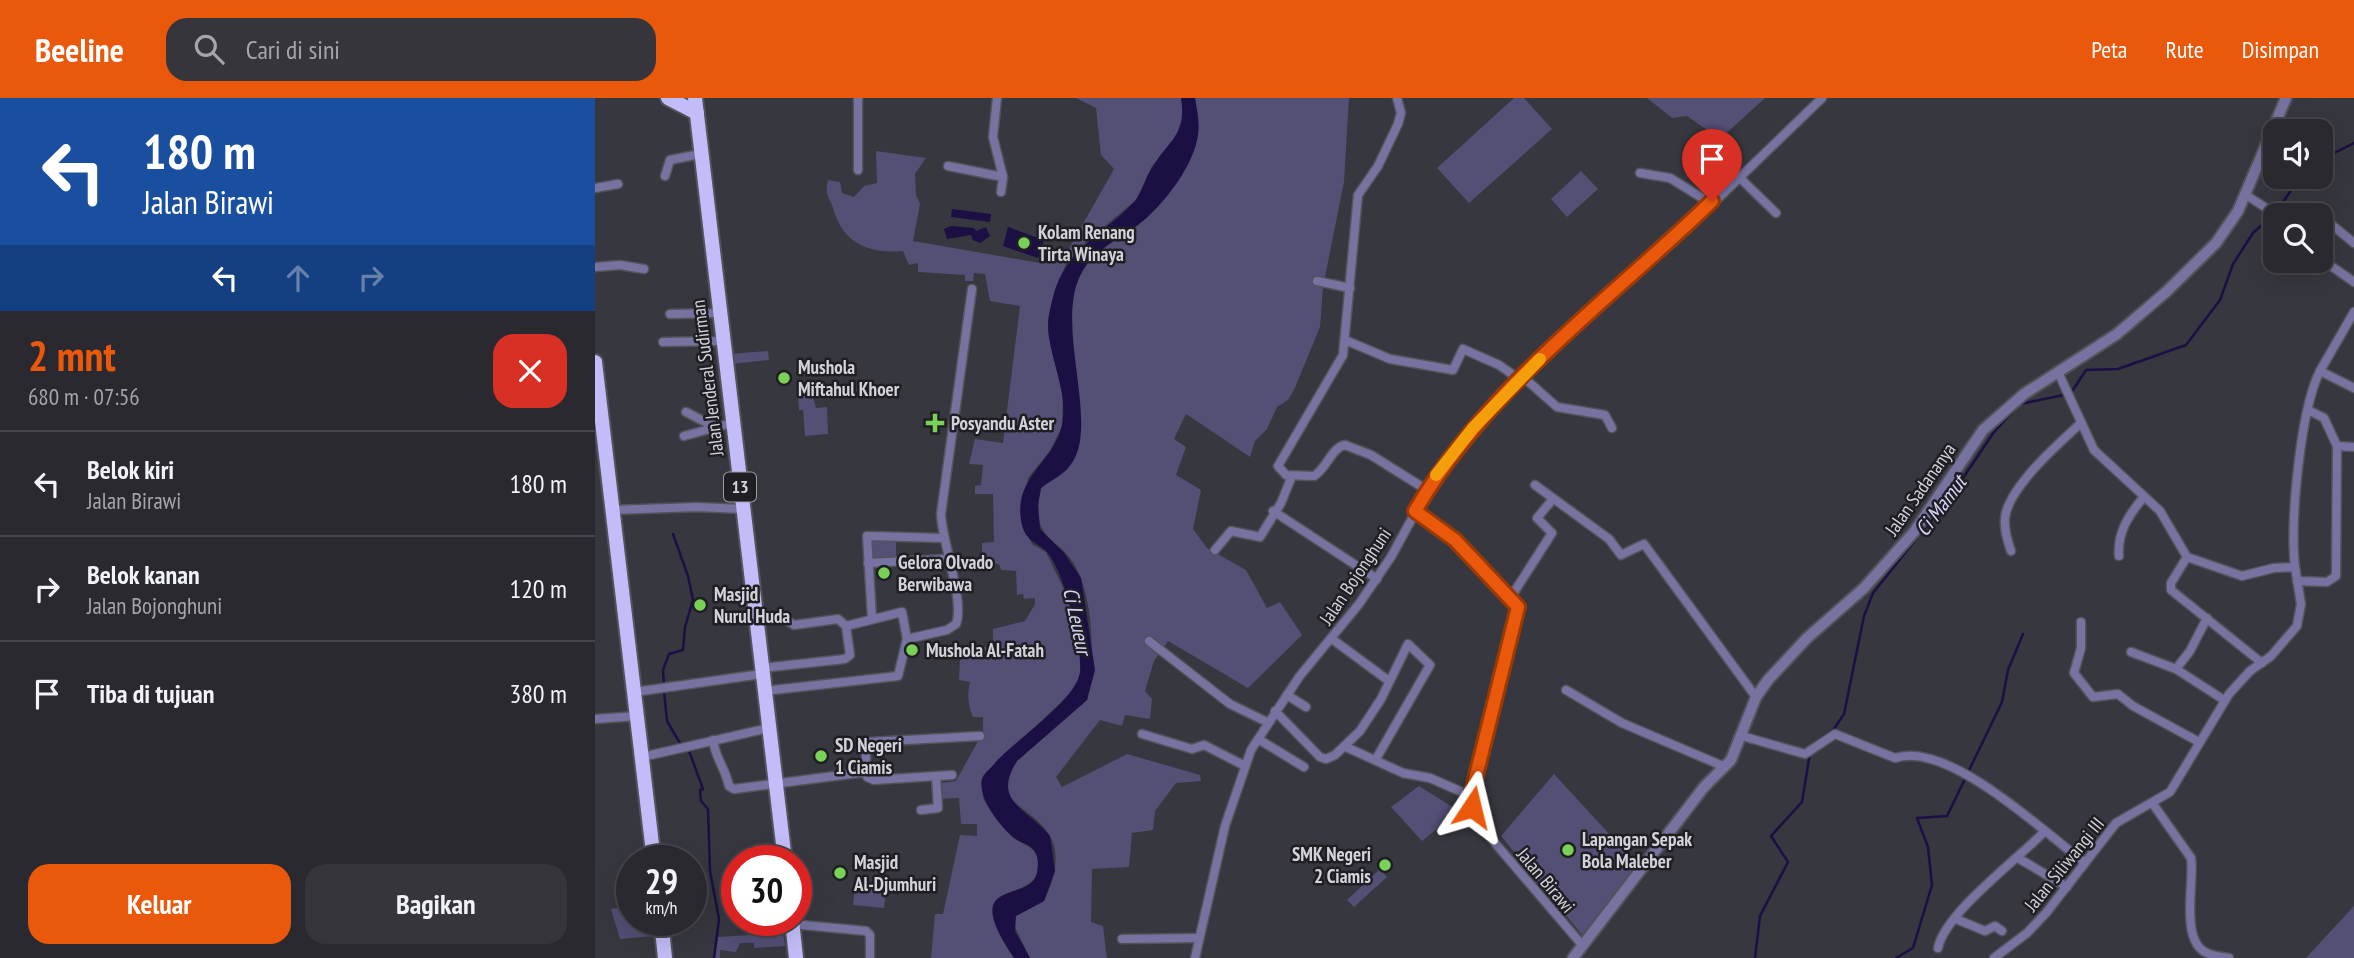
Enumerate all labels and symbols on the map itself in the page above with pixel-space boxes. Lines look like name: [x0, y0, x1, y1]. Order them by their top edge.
pin: [1682, 129, 1742, 201]
place label: Kolam Renang Tirta Winaya: [1038, 220, 1135, 266]
marker: Kolam Renang Tirta Winaya: [1016, 235, 1032, 251]
street label: Jalan Jenderal Sudirman: [686, 299, 729, 458]
place label: Mushola Miftahul Khoer: [798, 355, 900, 401]
marker: Mushola Miftahul Khoer: [776, 370, 792, 386]
place label: Posyandu Aster: [951, 411, 1055, 435]
marker: Posyandu Aster: [925, 413, 945, 433]
street label: Jalan Sadananya: [1879, 438, 1961, 541]
water label: Ci Mamut: [1909, 468, 1973, 541]
road number: 13: [724, 472, 756, 502]
street label: Jalan Bojonghuni: [1313, 523, 1396, 630]
place label: Gelora Olvado Berwibawa: [898, 550, 993, 596]
marker: Gelora Olvado Berwibawa: [876, 565, 892, 581]
place label: Masjid Nurul Huda: [714, 582, 790, 628]
water label: Ci Leueur: [1057, 585, 1098, 660]
marker: Masjid Nurul Huda: [692, 597, 708, 613]
place label: Mushola Al-Fatah: [926, 638, 1044, 662]
marker: Mushola Al-Fatah: [904, 642, 920, 658]
place label: SD Negeri 1 Ciamis: [835, 733, 902, 779]
marker: SD Negeri 1 Ciamis: [813, 748, 829, 764]
position arrow: [1435, 770, 1509, 844]
street label: Jalan Siliwangi III: [2018, 812, 2109, 917]
place label: Lapangan Sepak Bola Maleber: [1582, 827, 1692, 873]
place label: SMK Negeri 2 Ciamis: [1292, 842, 1371, 888]
street label: Jalan Birawi: [1511, 842, 1580, 918]
marker: Lapangan Sepak Bola Maleber: [1560, 842, 1576, 858]
speed limit sign: 30: [721, 845, 812, 936]
place label: Masjid Al-Djumhuri: [853, 850, 936, 896]
marker: SMK Negeri 2 Ciamis: [1377, 857, 1393, 873]
marker: Masjid Al-Djumhuri: [832, 865, 848, 881]

